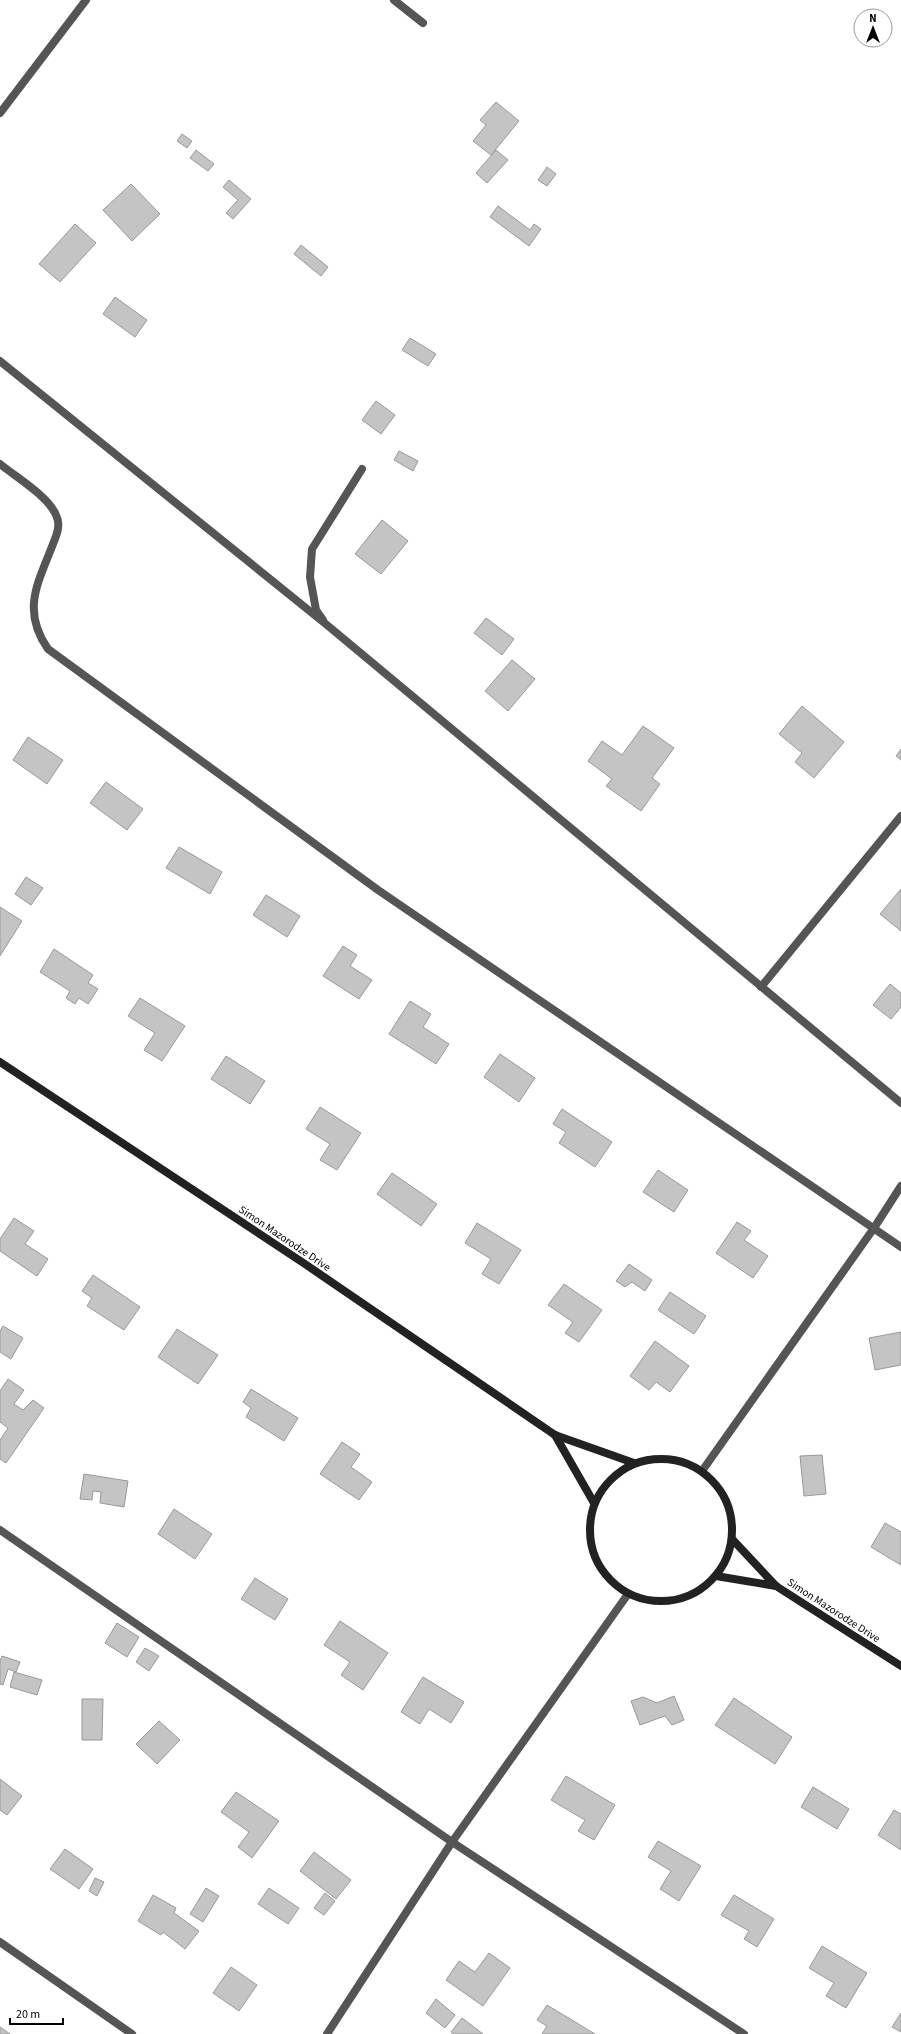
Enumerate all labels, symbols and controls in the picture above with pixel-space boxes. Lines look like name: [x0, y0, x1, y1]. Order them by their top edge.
north arrow: [853, 8, 893, 48]
text: N: [869, 11, 877, 26]
street label: Simon Mazorodze Drive: [236, 1202, 334, 1275]
street label: Simon Mazorodze Drive: [784, 1575, 883, 1646]
scale bar: [10, 2000, 63, 2026]
text: 20 m: [16, 2006, 40, 2023]

